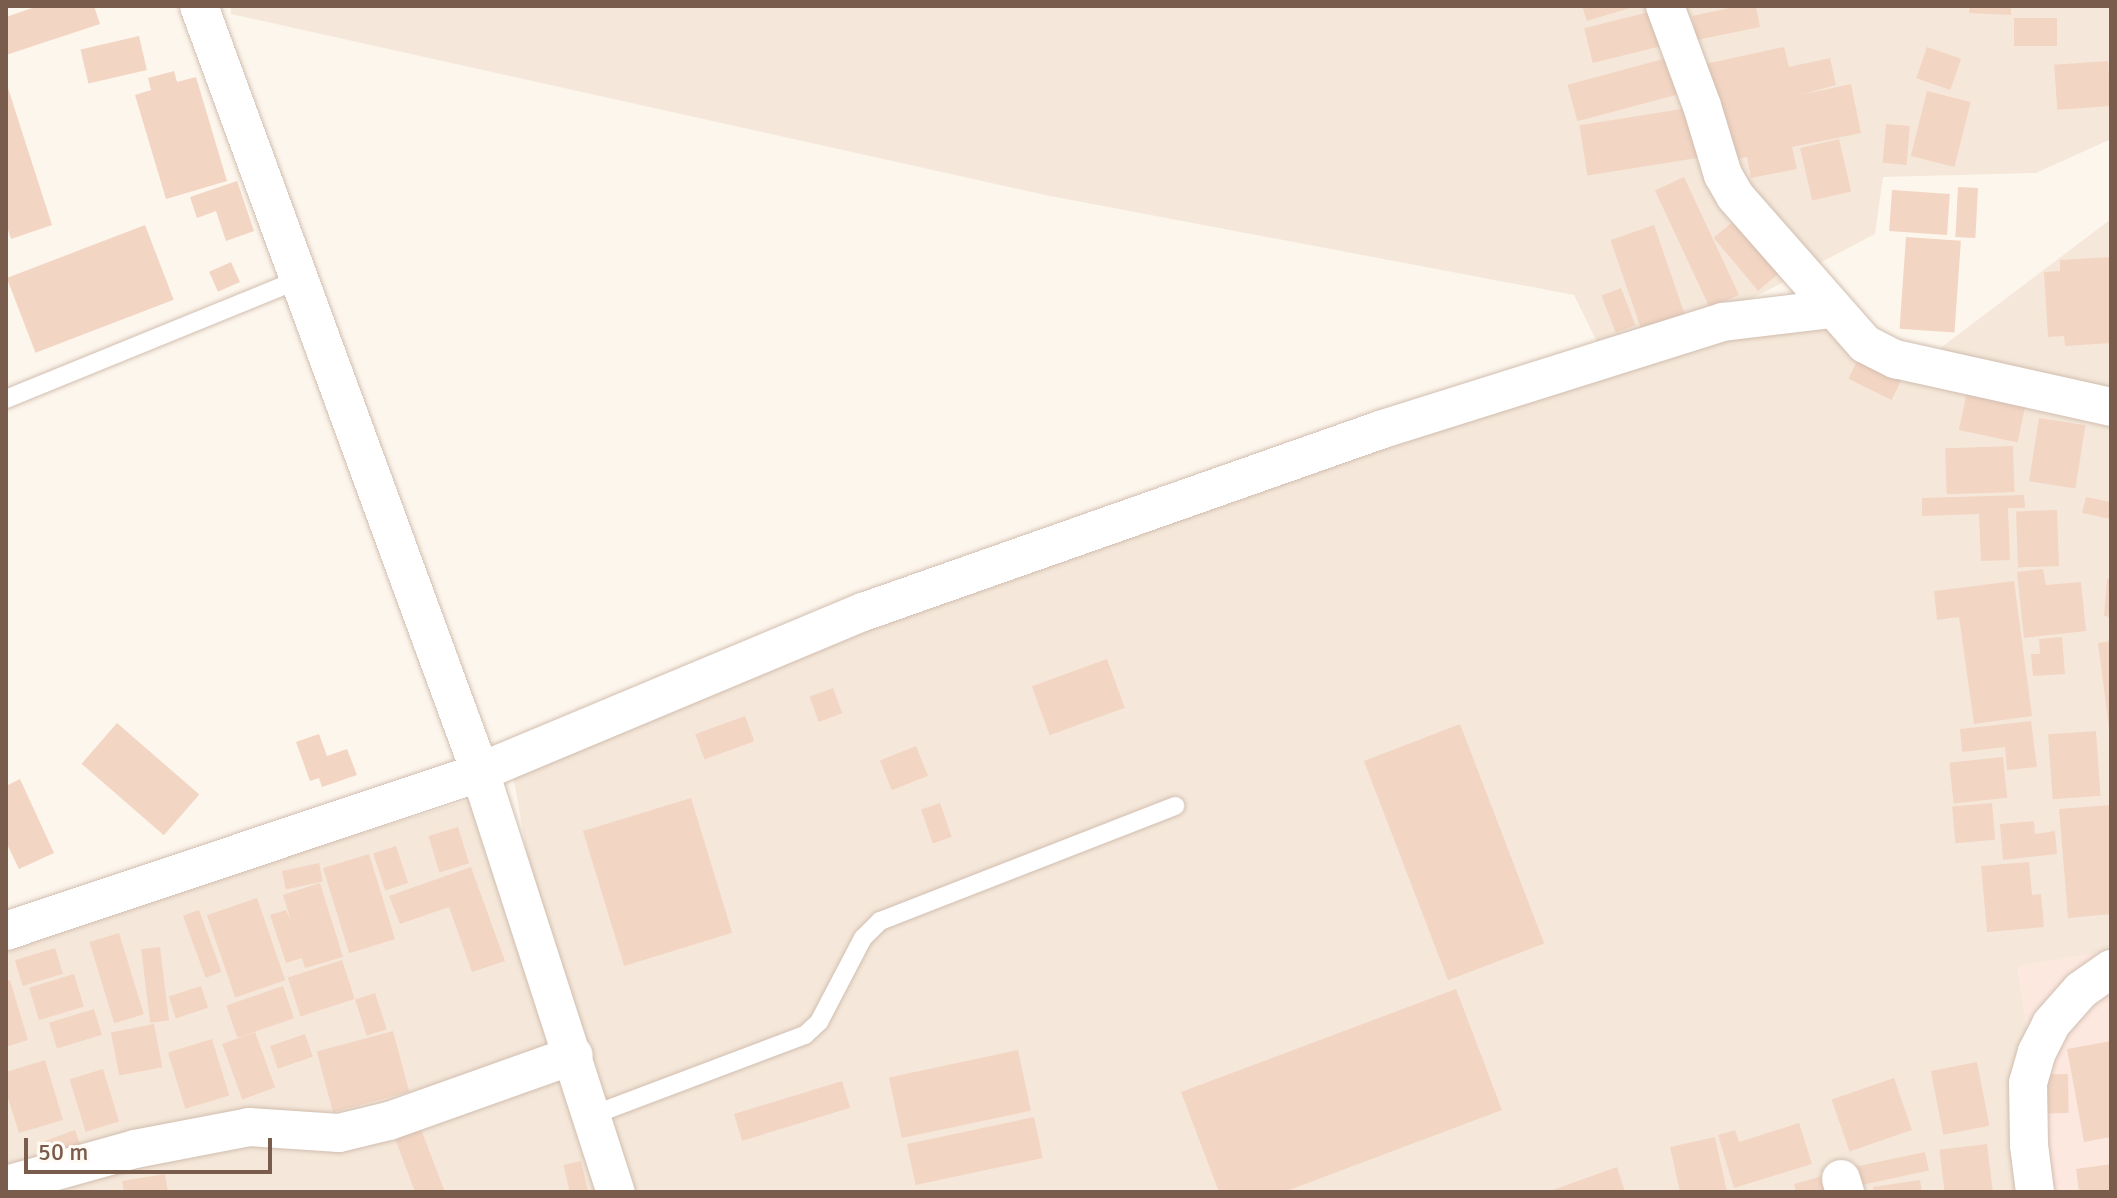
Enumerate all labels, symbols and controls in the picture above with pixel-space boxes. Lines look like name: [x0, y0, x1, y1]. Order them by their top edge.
scale bar: [28, 1122, 276, 1172]
text: 50 m: [38, 1137, 88, 1167]

